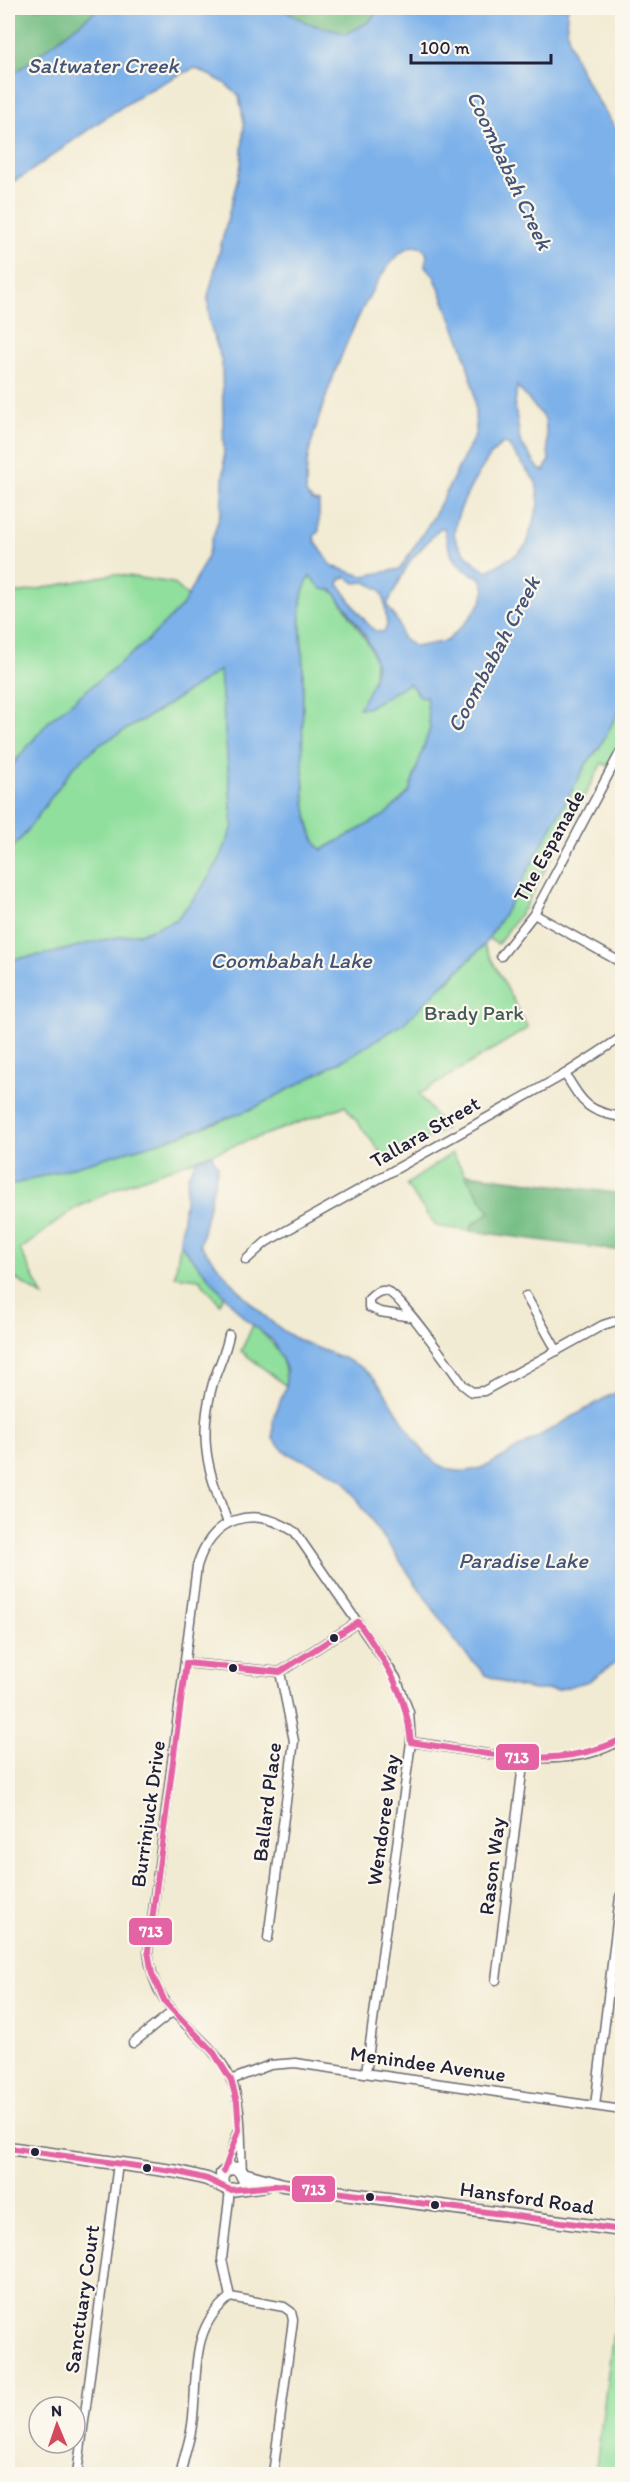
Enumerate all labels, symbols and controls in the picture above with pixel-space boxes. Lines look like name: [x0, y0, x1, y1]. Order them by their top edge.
scale bar: [411, 27, 550, 65]
text: 100 m: [420, 37, 470, 59]
water label: Saltwater Creek: [27, 52, 180, 79]
water label: Coombabah Creek: [461, 86, 559, 256]
water label: Coombabah Creek: [441, 570, 547, 737]
street label: The Espanade: [508, 785, 590, 906]
water label: Coombabah Lake: [210, 947, 373, 974]
park label: Brady Park: [424, 1000, 524, 1025]
street label: Tallara Street: [366, 1090, 484, 1173]
water label: Paradise Lake: [458, 1547, 589, 1574]
unlabelled marker: [328, 1632, 340, 1644]
unlabelled marker: [227, 1662, 239, 1674]
street label: Burrinjuck Drive: [125, 1739, 170, 1889]
street label: Ballard Place: [247, 1741, 286, 1863]
line badge: 713: [495, 1743, 540, 1771]
text: 713: [504, 1748, 529, 1767]
street label: Wendoree Way: [361, 1753, 404, 1887]
street label: Rason Way: [473, 1816, 510, 1916]
line badge: 713: [128, 1917, 173, 1946]
text: 713: [138, 1922, 163, 1941]
street label: Menindee Avenue: [349, 2040, 508, 2087]
unlabelled marker: [29, 2146, 41, 2158]
unlabelled marker: [141, 2162, 153, 2174]
line badge: 713: [291, 2175, 336, 2203]
street label: Hansford Road: [458, 2176, 596, 2219]
text: 713: [301, 2180, 326, 2199]
unlabelled marker: [364, 2191, 376, 2203]
unlabelled marker: [429, 2199, 441, 2211]
street label: Sanctuary Court: [59, 2223, 104, 2375]
north arrow: [27, 2395, 87, 2455]
text: N: [51, 2401, 62, 2420]

